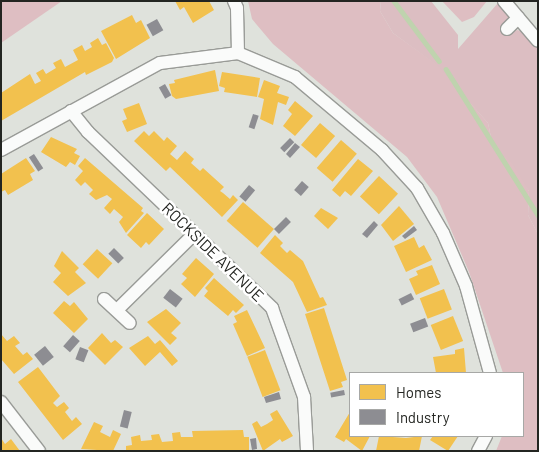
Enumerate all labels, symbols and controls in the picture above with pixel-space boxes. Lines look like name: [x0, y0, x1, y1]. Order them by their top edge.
street label: ROCKSIDE AVENUE: [158, 199, 268, 305]
legend: [349, 372, 524, 437]
text: Homes: [396, 383, 441, 401]
text: Industry: [396, 408, 450, 426]

